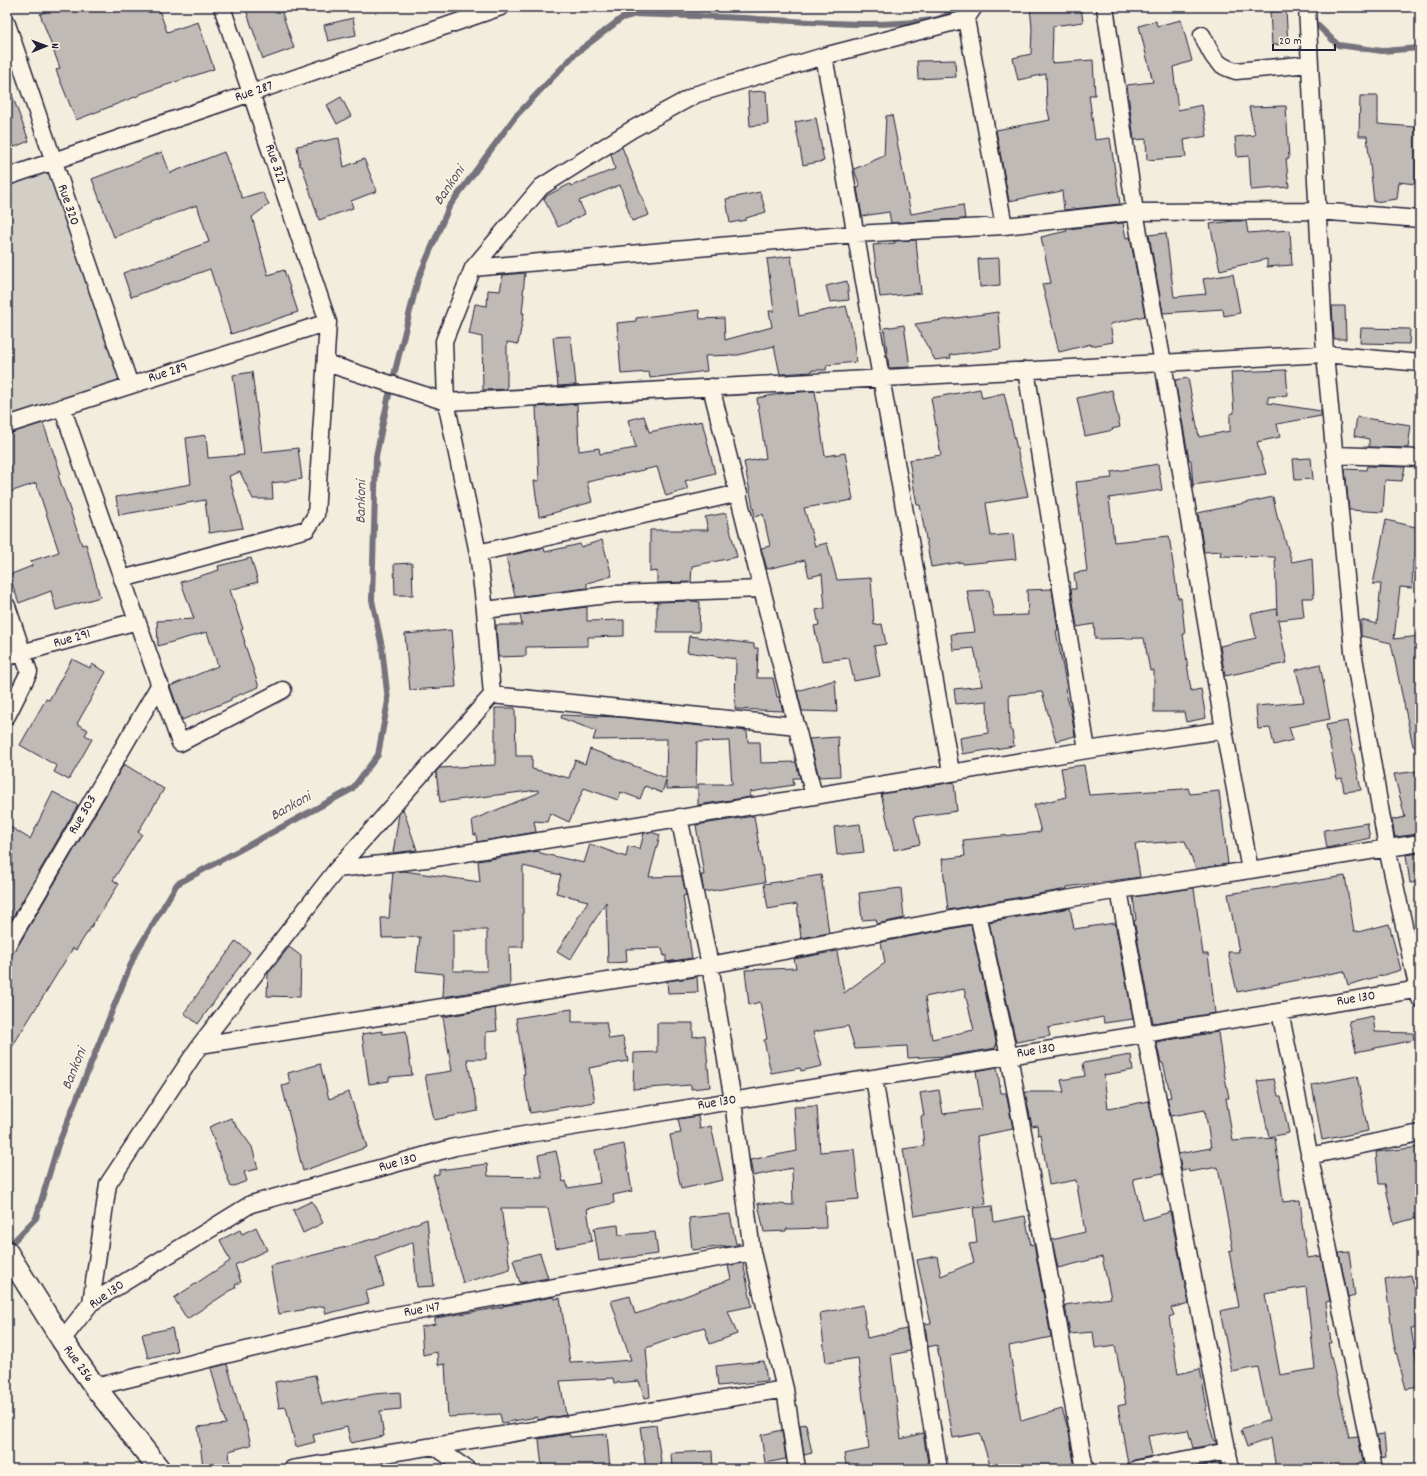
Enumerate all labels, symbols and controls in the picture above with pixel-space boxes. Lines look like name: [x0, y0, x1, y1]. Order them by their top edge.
north arrow: [26, 26, 66, 66]
scale bar: [1273, 26, 1335, 52]
text: 20 m: [1279, 33, 1302, 50]
text: N: [46, 43, 62, 49]
street label: Rue 287: [232, 76, 276, 108]
street label: Rue 322: [259, 142, 291, 186]
water label: Bankoni: [429, 160, 473, 210]
street label: Rue 320: [52, 182, 84, 228]
street label: Rue 289: [146, 357, 190, 389]
water label: Bankoni: [351, 478, 373, 524]
street label: Rue 291: [51, 624, 93, 654]
water label: Bankoni: [267, 786, 317, 827]
street label: Rue 303: [64, 792, 102, 838]
street label: Rue 130: [1335, 986, 1377, 1012]
street label: Rue 130: [1015, 1038, 1057, 1064]
water label: Bankoni: [57, 1043, 94, 1093]
street label: Rue 130: [696, 1090, 738, 1116]
street label: Rue 130: [377, 1148, 419, 1178]
street label: Rue 130: [85, 1276, 129, 1314]
street label: Rue 147: [402, 1297, 442, 1323]
street label: Rue 256: [58, 1341, 98, 1387]

